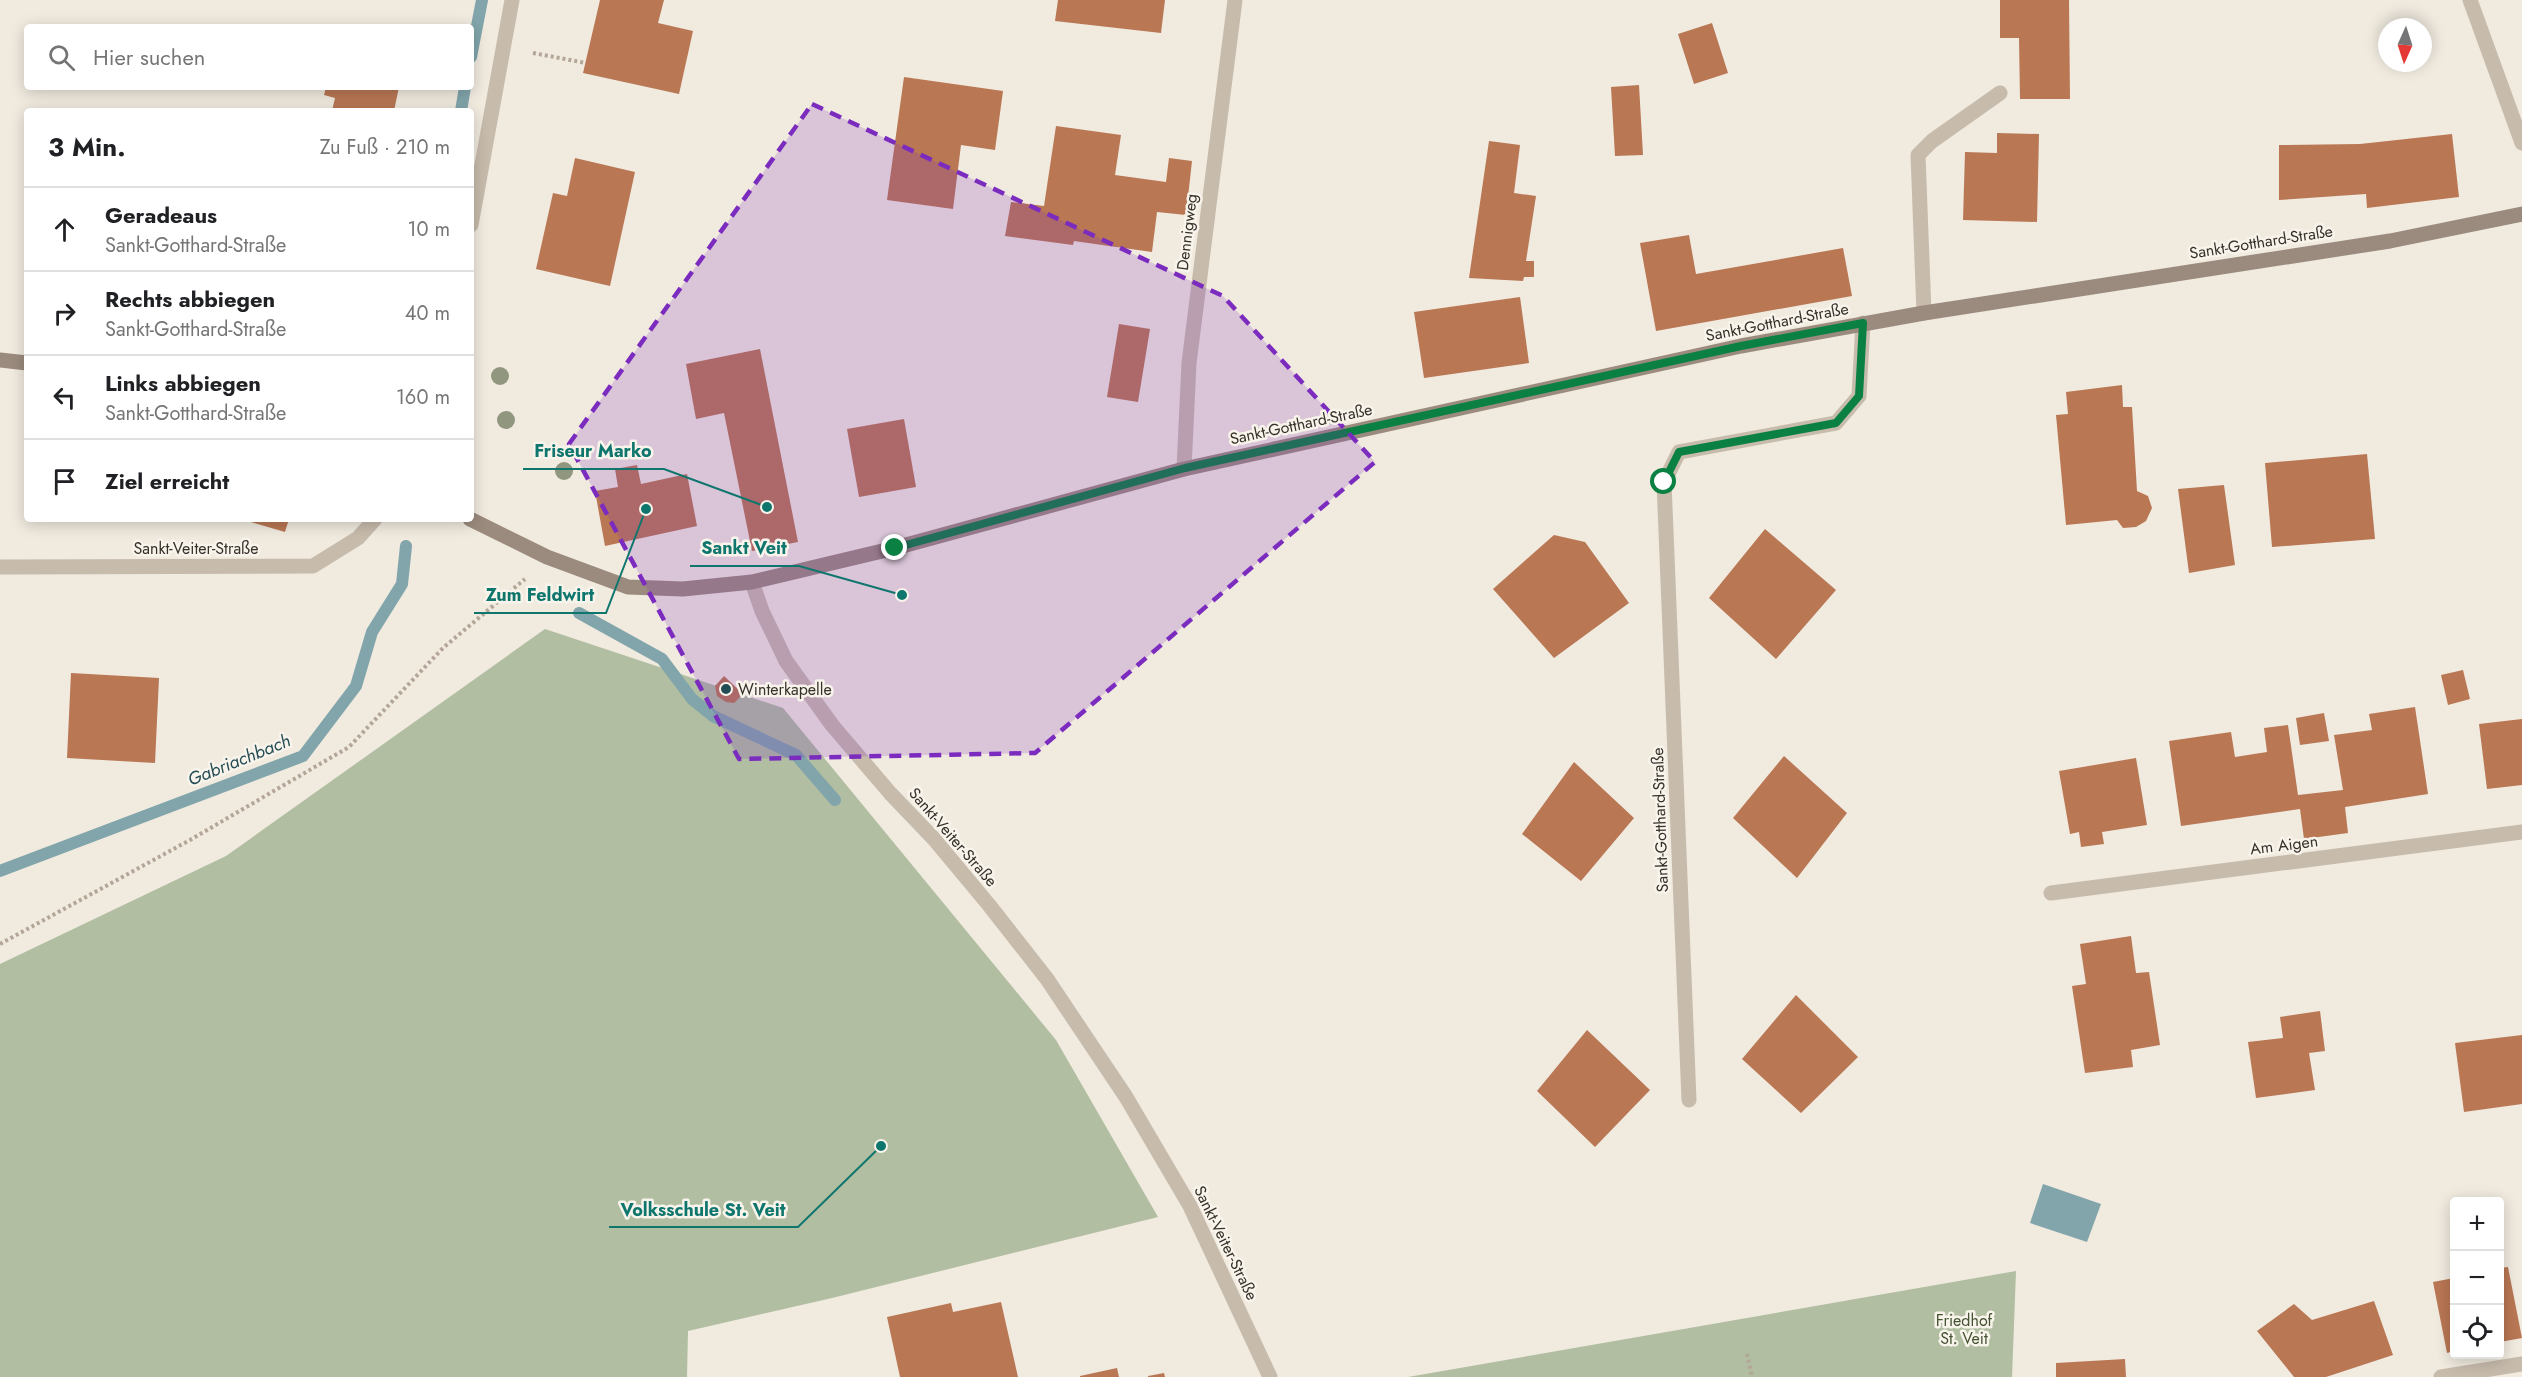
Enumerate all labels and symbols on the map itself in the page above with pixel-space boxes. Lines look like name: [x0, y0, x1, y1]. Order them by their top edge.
north arrow: [2378, 18, 2432, 72]
street label: Dennigweg: [1171, 192, 1203, 272]
street label: Sankt-Gotthard-Straße: [2188, 219, 2334, 265]
street label: Sankt-Gotthard-Straße: [1704, 297, 1850, 347]
street label: Sankt-Gotthard-Straße: [1228, 398, 1374, 450]
callout: Friseur Marko: [523, 433, 664, 469]
text: Friseur Marko: [534, 438, 652, 464]
route start: [1650, 468, 1676, 494]
callout: Sankt Veit: [690, 530, 799, 566]
route end: [881, 534, 907, 560]
text: Sankt Veit: [701, 535, 787, 561]
street label: Sankt-Veiter-Straße: [134, 537, 258, 560]
callout: Zum Feldwirt: [474, 577, 606, 613]
text: Zum Feldwirt: [486, 582, 595, 608]
place label: Winterkapelle: [738, 678, 832, 701]
marker: Winterkapelle: [719, 682, 733, 696]
water label: Gabriachbach: [184, 728, 294, 792]
street label: Sankt-Gotthard-Straße: [1646, 747, 1674, 893]
street label: Sankt-Veiter-Straße: [903, 782, 1003, 892]
street label: Am Aigen: [2249, 829, 2319, 861]
street label: Sankt-Veiter-Straße: [1188, 1182, 1264, 1304]
callout: Volksschule St. Veit: [609, 1191, 798, 1227]
text: Volksschule St. Veit: [619, 1197, 786, 1223]
park label: Friedhof St. Veit: [1936, 1309, 1993, 1350]

